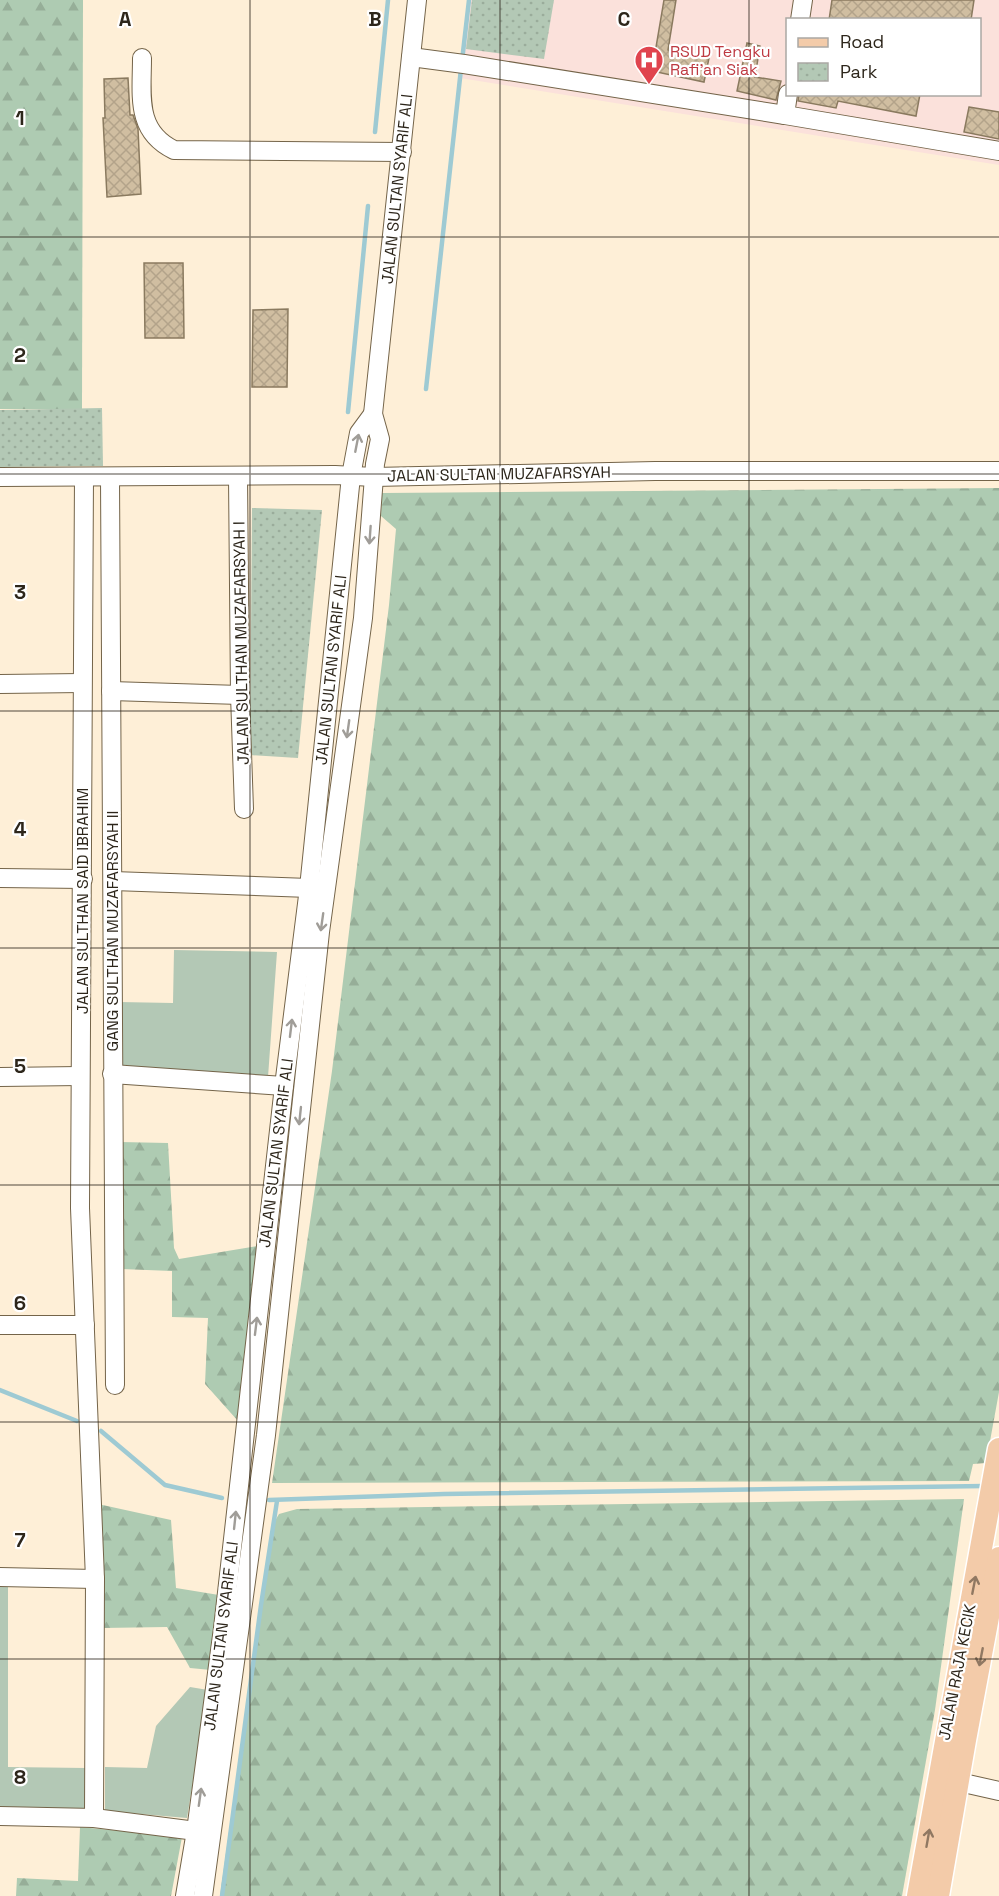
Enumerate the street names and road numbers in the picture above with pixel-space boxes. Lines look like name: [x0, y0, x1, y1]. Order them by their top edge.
street label: JALAN SULTAN SYARIF ALI: [377, 93, 417, 285]
street label: JALAN SULTAN MUZAFARSYAH: [387, 462, 611, 486]
street label: JALAN SULTHAN MUZAFARSYAH I: [228, 521, 254, 765]
street label: JALAN SULTAN SYARIF ALI: [311, 574, 351, 766]
street label: JALAN SULTHAN SAID IBRAHIM: [72, 788, 93, 1014]
street label: GANG SULTHAN MUZAFARSYAH II: [102, 811, 123, 1051]
street label: JALAN SULTAN SYARIF ALI: [254, 1057, 298, 1249]
street label: JALAN SULTAN SYARIF ALI: [199, 1540, 243, 1732]
street label: JALAN RAJA KECIK: [933, 1602, 981, 1742]

